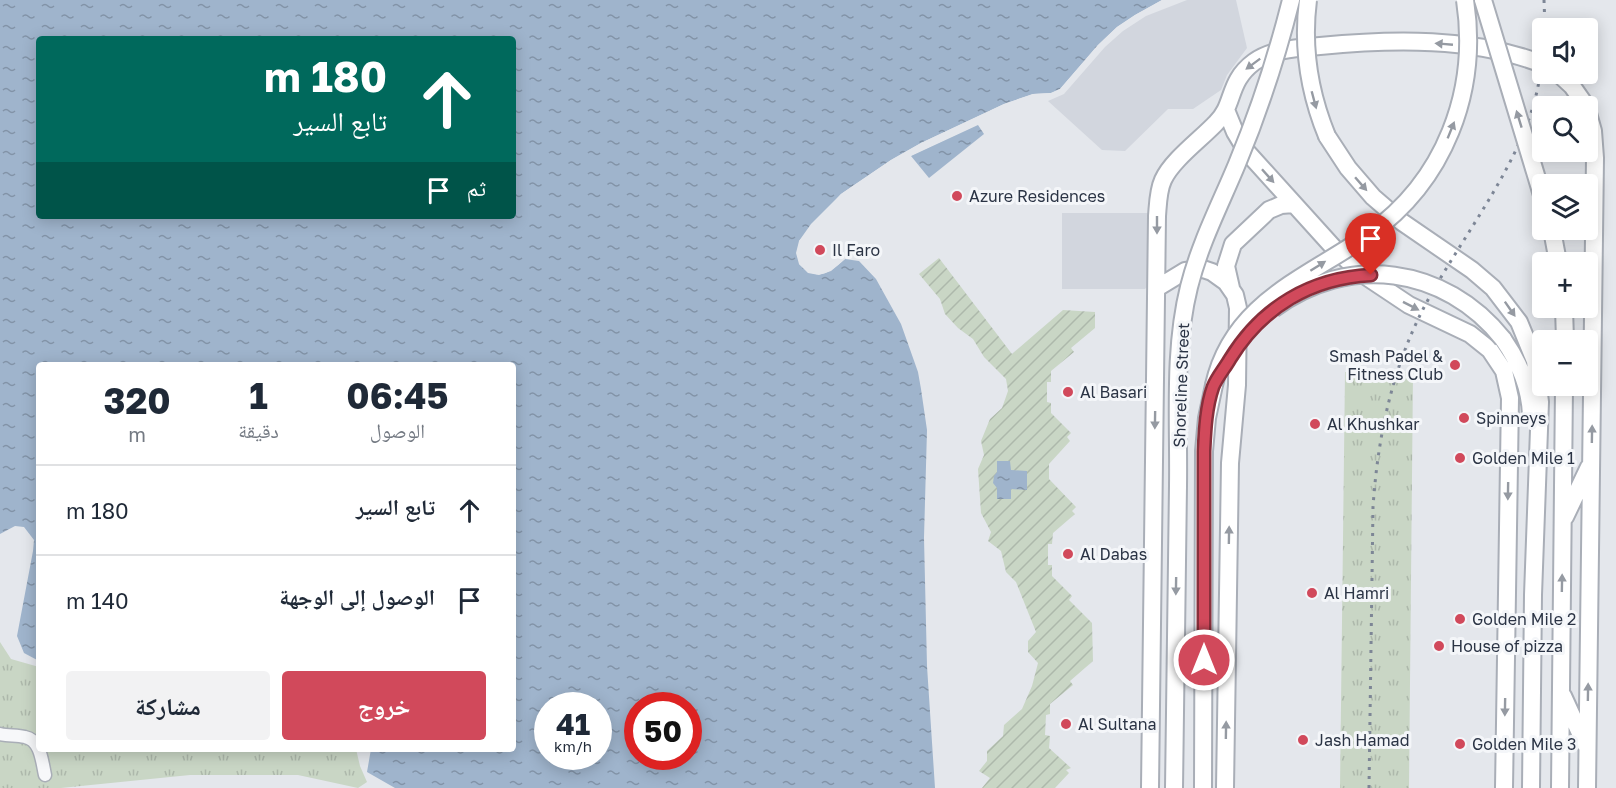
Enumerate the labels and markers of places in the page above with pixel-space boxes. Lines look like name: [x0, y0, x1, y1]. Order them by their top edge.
place label: Azure Residences: [969, 186, 1105, 206]
marker: Azure Residences: [950, 189, 964, 203]
pin: [1345, 213, 1396, 275]
place label: Il Faro: [832, 240, 880, 260]
marker: Il Faro: [813, 243, 827, 257]
place label: Smash Padel & Fitness Club: [1329, 346, 1443, 384]
marker: Smash Padel & Fitness Club: [1448, 358, 1462, 372]
place label: Al Basari: [1080, 382, 1147, 402]
marker: Al Basari: [1061, 385, 1075, 399]
place label: Spinneys: [1476, 408, 1546, 428]
marker: Spinneys: [1457, 411, 1471, 425]
place label: Al Khushkar: [1327, 414, 1420, 434]
marker: Al Khushkar: [1308, 417, 1322, 431]
place label: Golden Mile 1: [1472, 448, 1575, 468]
marker: Golden Mile 1: [1453, 451, 1467, 465]
place label: Al Dabas: [1080, 544, 1147, 564]
marker: Al Dabas: [1061, 547, 1075, 561]
place label: Al Hamri: [1324, 583, 1389, 603]
marker: Al Hamri: [1305, 586, 1319, 600]
place label: Golden Mile 2: [1472, 609, 1576, 629]
marker: Golden Mile 2: [1453, 612, 1467, 626]
place label: House of pizza: [1451, 636, 1563, 656]
marker: House of pizza: [1432, 639, 1446, 653]
place label: Al Sultana: [1078, 714, 1157, 734]
marker: Al Sultana: [1059, 717, 1073, 731]
place label: Jash Hamad: [1315, 730, 1409, 750]
marker: Jash Hamad: [1296, 733, 1310, 747]
place label: Golden Mile 3: [1472, 734, 1576, 754]
marker: Golden Mile 3: [1453, 737, 1467, 751]

